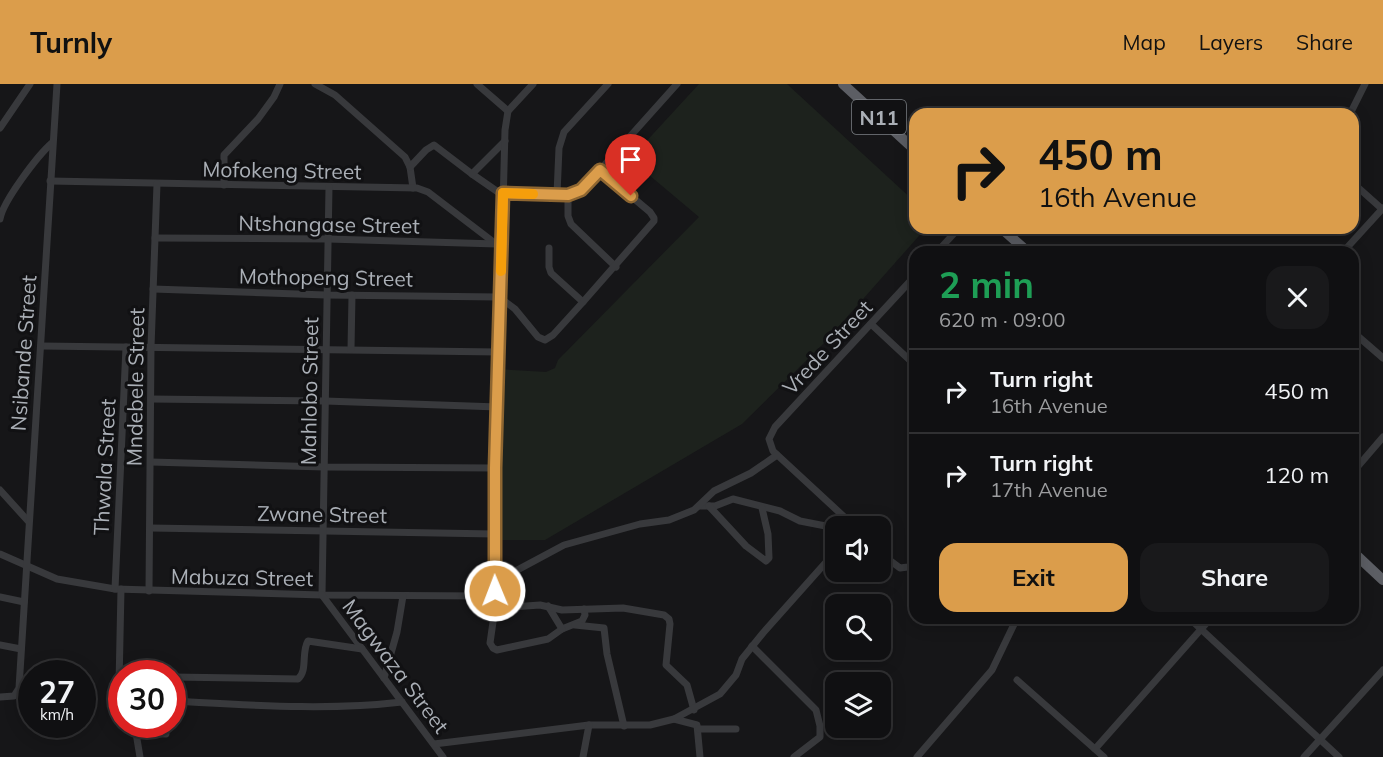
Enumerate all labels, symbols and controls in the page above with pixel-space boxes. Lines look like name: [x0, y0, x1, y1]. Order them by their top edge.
text: Turnly: [30, 25, 112, 60]
text: Map: [1123, 29, 1166, 55]
text: Layers: [1199, 29, 1263, 55]
text: Share: [1296, 29, 1353, 55]
road number: N11: [852, 100, 906, 134]
text: 450 m: [1038, 128, 1163, 181]
icon: right: [939, 132, 1017, 210]
pin: [605, 134, 656, 196]
icon: arrive: [614, 143, 647, 176]
street label: Mofokeng Street: [202, 156, 362, 184]
text: 16th Avenue: [1038, 180, 1197, 214]
street label: Ntshangase Street: [238, 209, 420, 239]
street label: Mothopeng Street: [239, 262, 413, 292]
text: 2 min: [939, 262, 1034, 307]
button: close: [1266, 266, 1329, 329]
street label: Nsibande Street: [5, 274, 41, 432]
street label: Vrede Street: [777, 294, 877, 400]
text: 620 m · 09:00: [939, 307, 1065, 332]
street label: Mndebele Street: [121, 308, 149, 466]
street label: Mahlobo Street: [295, 317, 323, 465]
text: Turn right: [990, 365, 1093, 393]
icon: right: [939, 375, 972, 408]
text: 450 m: [1264, 377, 1329, 405]
text: 16th Avenue: [990, 393, 1108, 418]
street label: Thwala Street: [87, 398, 121, 536]
text: Turn right: [990, 449, 1093, 477]
icon: right: [939, 459, 972, 492]
text: 120 m: [1264, 461, 1329, 489]
text: 17th Avenue: [990, 477, 1108, 502]
street label: Zwane Street: [257, 500, 387, 528]
map controls: [825, 516, 891, 738]
button: sound: [825, 516, 891, 582]
button: Exit: [939, 543, 1128, 612]
button: Share: [1140, 543, 1329, 612]
position arrow: [463, 559, 527, 623]
street label: Mabuza Street: [171, 563, 313, 591]
street label: Magwaza Street: [337, 594, 455, 738]
button: search: [825, 594, 891, 660]
speed limit sign: 30: [108, 660, 186, 738]
button: layers: [825, 672, 891, 738]
text: 27: [39, 673, 75, 711]
text: km/h: [40, 705, 74, 724]

